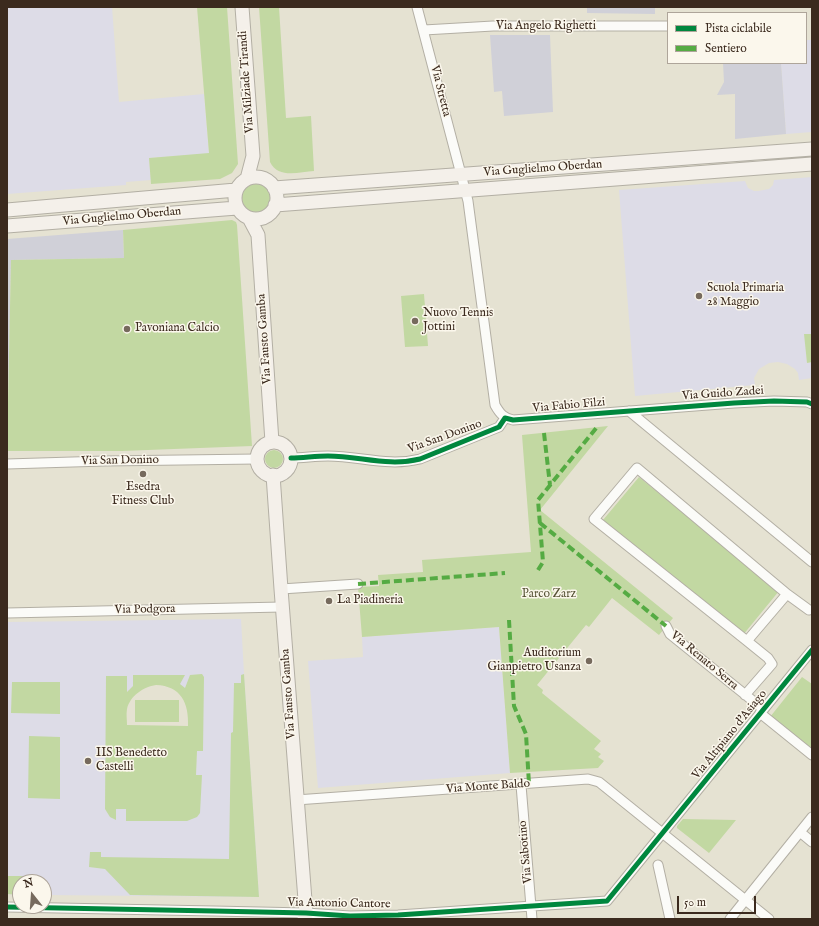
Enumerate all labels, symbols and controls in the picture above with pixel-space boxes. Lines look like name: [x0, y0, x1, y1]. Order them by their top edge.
legend: [667, 12, 807, 64]
street label: Via Angelo Righetti: [496, 20, 596, 34]
text: Pista ciclabile: [705, 21, 772, 36]
street label: Via Milziade Tirandi: [236, 30, 258, 134]
text: Sentiero: [705, 41, 747, 56]
street label: Via Stretta: [427, 64, 453, 118]
street label: Via Guglielmo Oberdan: [483, 158, 603, 180]
street label: Via Guglielmo Oberdan: [62, 205, 182, 229]
place label: Scuola Primaria 28 Maggio: [707, 282, 784, 310]
marker: Scuola Primaria 28 Maggio: [694, 291, 704, 301]
street label: Via Fausto Gamba: [255, 293, 275, 385]
place label: Nuovo Tennis Jottini: [423, 307, 493, 335]
marker: Nuovo Tennis Jottini: [410, 316, 420, 326]
place label: Pavoniana Calcio: [135, 322, 219, 336]
marker: Pavoniana Calcio: [122, 324, 132, 334]
street label: Via Guido Zadei: [682, 384, 764, 404]
street label: Via Fabio Filzi: [532, 396, 606, 416]
street label: Via San Donino: [406, 417, 484, 457]
street label: Via San Donino: [81, 453, 159, 469]
marker: Esedra Fitness Club: [138, 469, 148, 479]
place label: Esedra Fitness Club: [112, 481, 174, 509]
park label: Parco Zarz: [522, 588, 576, 602]
place label: La Piadineria: [337, 594, 403, 608]
marker: La Piadineria: [324, 596, 334, 606]
street label: Via Podgora: [114, 602, 176, 618]
street label: Via Renato Serra: [667, 629, 741, 693]
place label: Auditorium Gianpietro Usanza: [488, 647, 581, 675]
street label: Via Fausto Gamba: [279, 648, 299, 740]
marker: Auditorium Gianpietro Usanza: [584, 656, 594, 666]
street label: Via Altipiano d'Asiago: [690, 687, 770, 783]
place label: IIS Benedetto Castelli: [96, 747, 167, 775]
marker: IIS Benedetto Castelli: [83, 756, 93, 766]
street label: Via Monte Baldo: [445, 777, 531, 797]
street label: Via Sabotino: [516, 820, 536, 884]
north arrow: [12, 874, 52, 914]
text: N: [22, 875, 35, 892]
scale bar: [679, 888, 758, 914]
text: 50 m: [684, 895, 706, 910]
street label: Via Antonio Cantore: [287, 896, 391, 912]

